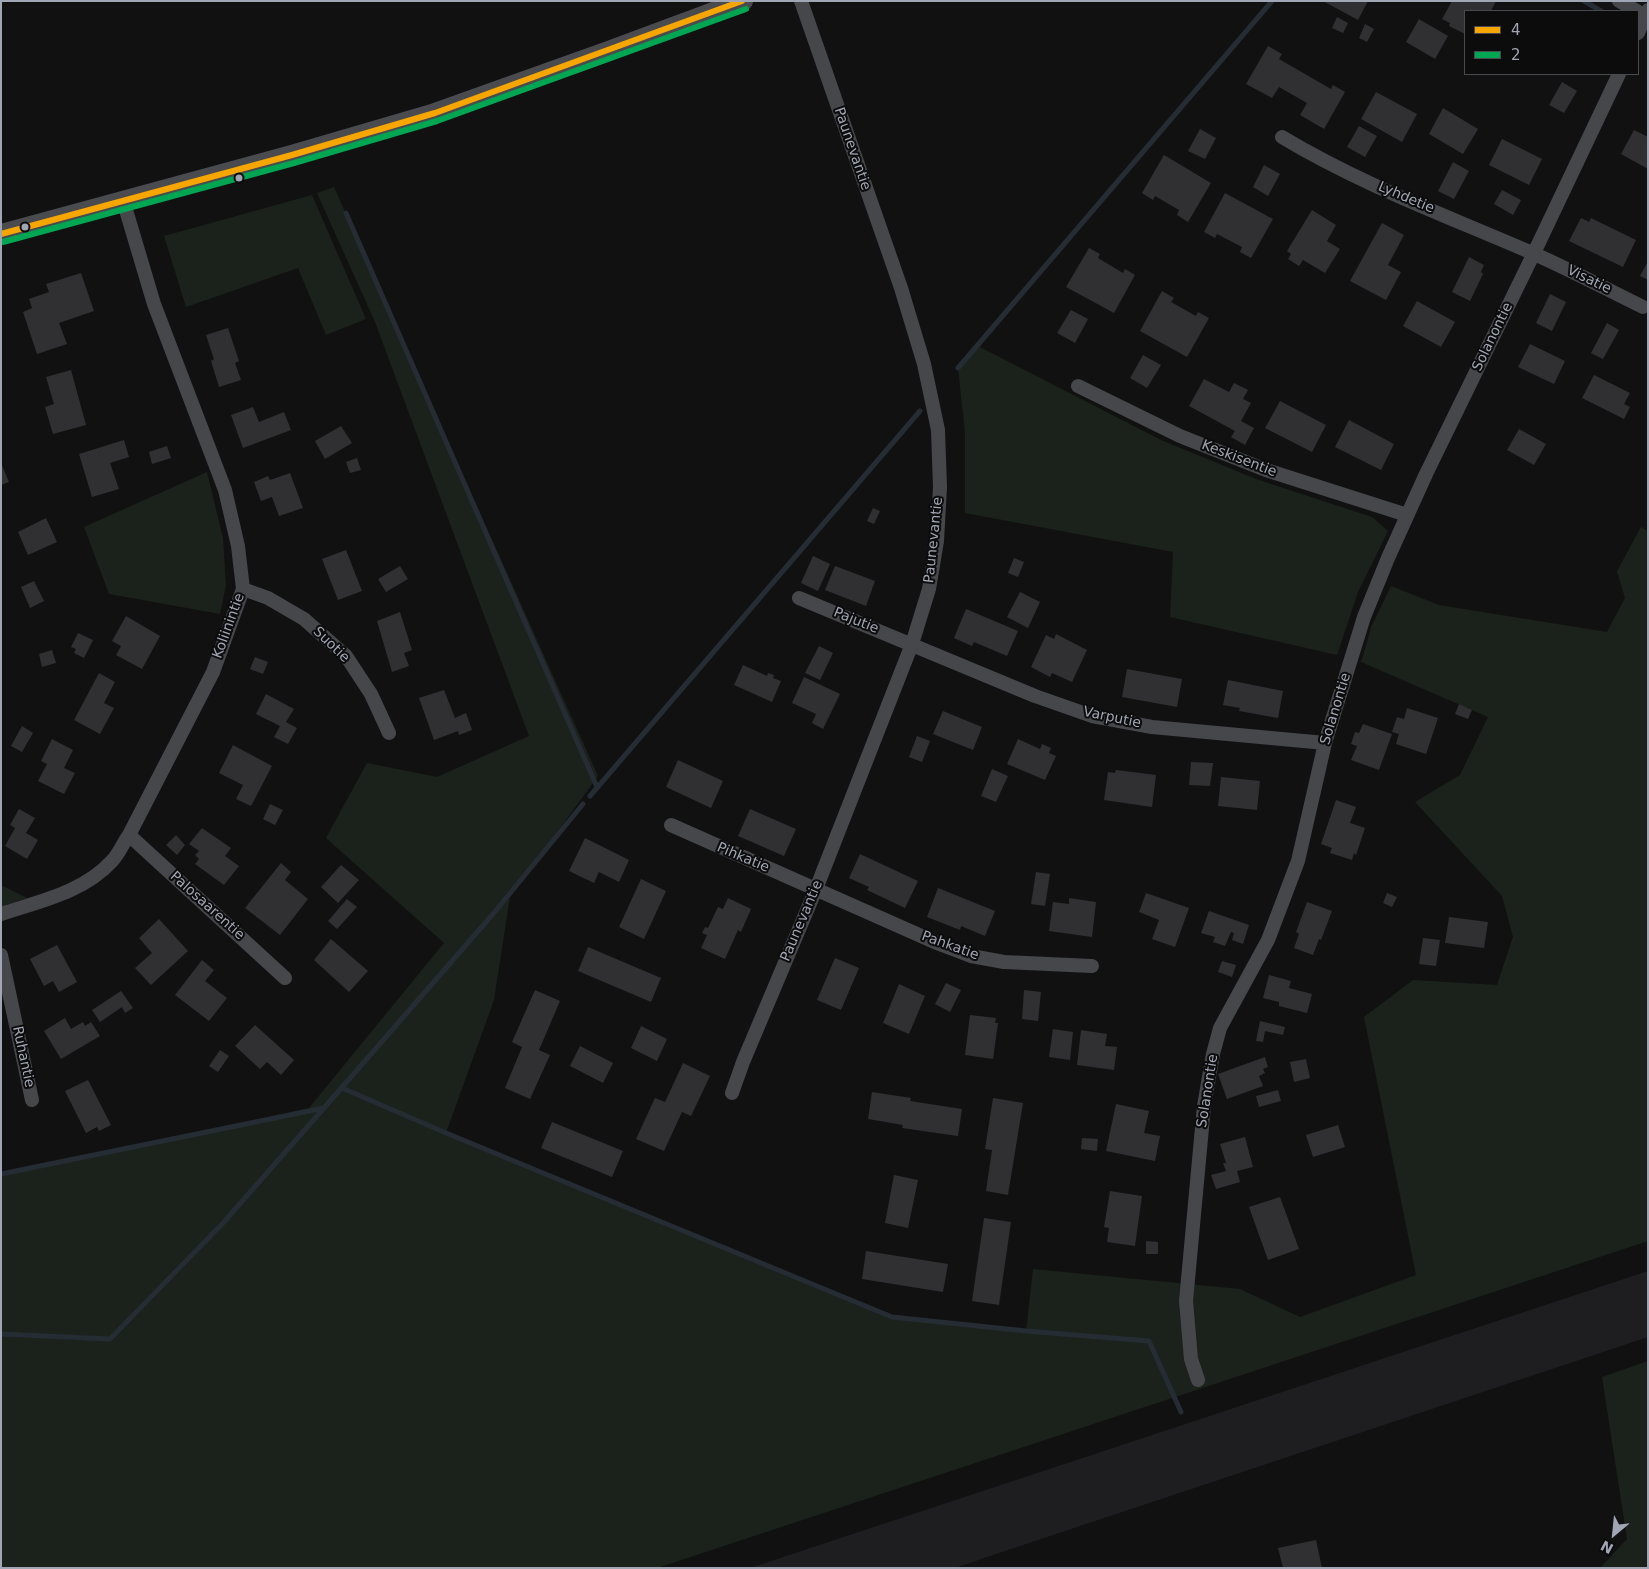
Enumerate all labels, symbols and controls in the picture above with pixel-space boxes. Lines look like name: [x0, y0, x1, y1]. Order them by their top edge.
legend: [1464, 10, 1639, 75]
text: 4: [1511, 21, 1521, 39]
text: 2: [1511, 46, 1521, 64]
street label: Paunevantie: [830, 105, 874, 193]
unlabelled marker: [234, 173, 244, 183]
street label: Lyhdetie: [1375, 179, 1437, 217]
unlabelled marker: [20, 222, 30, 232]
street label: Visatie: [1564, 262, 1614, 298]
street label: Solanontie: [1469, 300, 1517, 374]
street label: Keskisentie: [1199, 437, 1279, 481]
street label: Paunevantie: [921, 496, 947, 584]
street label: Koliinintie: [209, 591, 249, 661]
street label: Pajutie: [831, 604, 881, 638]
street label: Suotie: [309, 624, 353, 666]
street label: Solanontie: [1317, 671, 1355, 747]
street label: Varputie: [1082, 704, 1142, 732]
street label: Pihkatie: [714, 839, 772, 877]
street label: Palosaarentie: [166, 868, 248, 944]
street label: Paunevantie: [777, 878, 827, 964]
street label: Pahkatie: [919, 928, 981, 964]
street label: Ruhantie: [8, 1025, 38, 1089]
street label: Solanontie: [1194, 1053, 1222, 1129]
north arrow: [1589, 1509, 1639, 1559]
text: N: [1598, 1537, 1616, 1557]

